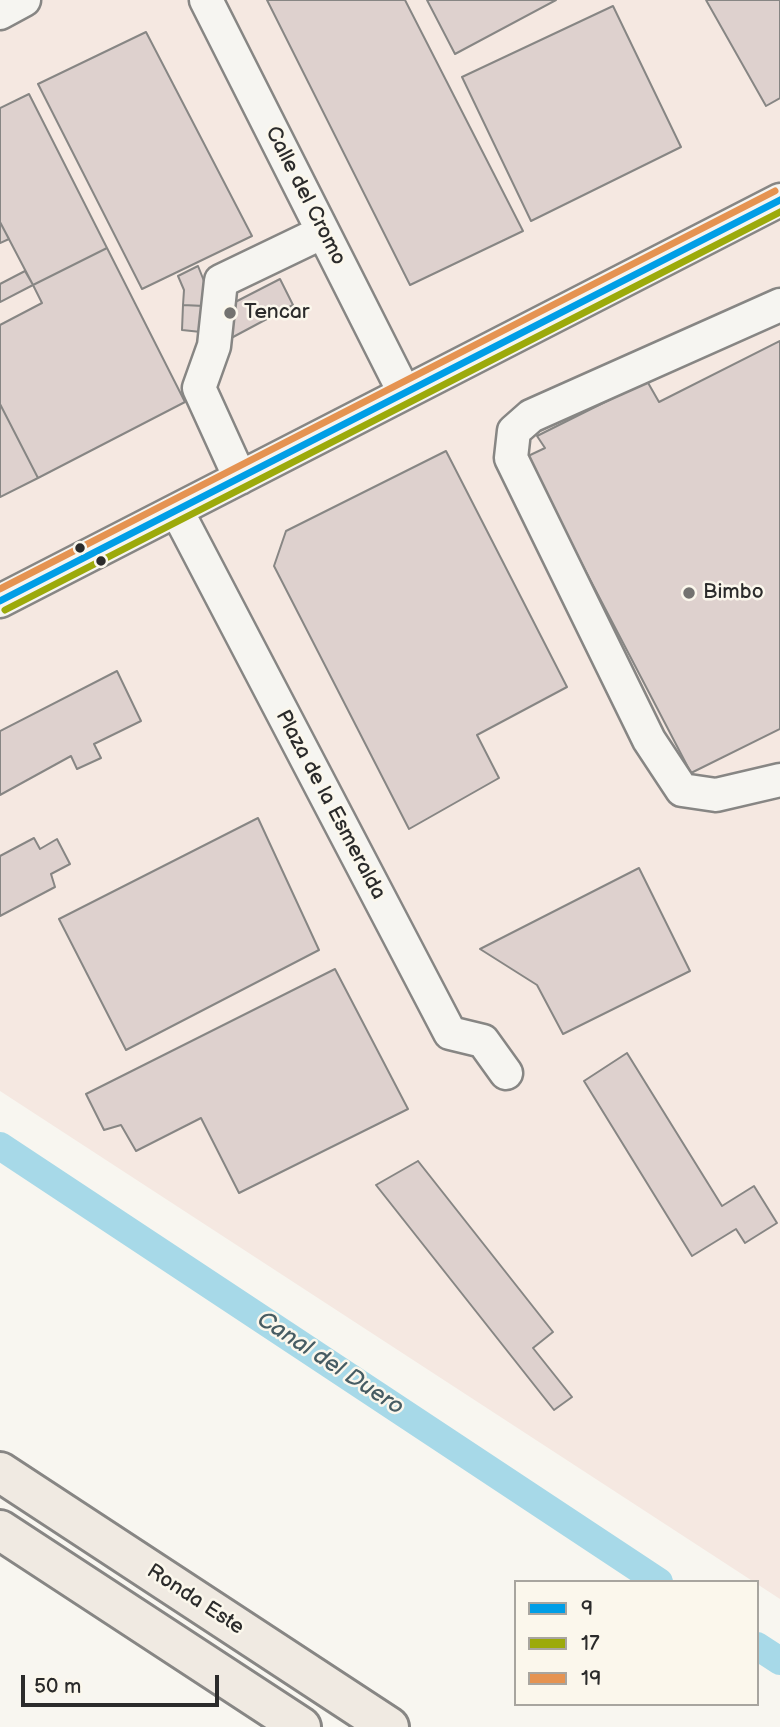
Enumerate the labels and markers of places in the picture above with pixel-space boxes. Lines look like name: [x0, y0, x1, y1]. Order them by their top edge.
place label: Tencar: [244, 300, 309, 326]
marker: Tencar: [222, 305, 238, 321]
unlabelled marker: [73, 541, 87, 555]
unlabelled marker: [94, 554, 108, 568]
place label: Bimbo: [703, 580, 764, 606]
marker: Bimbo: [681, 585, 697, 601]

